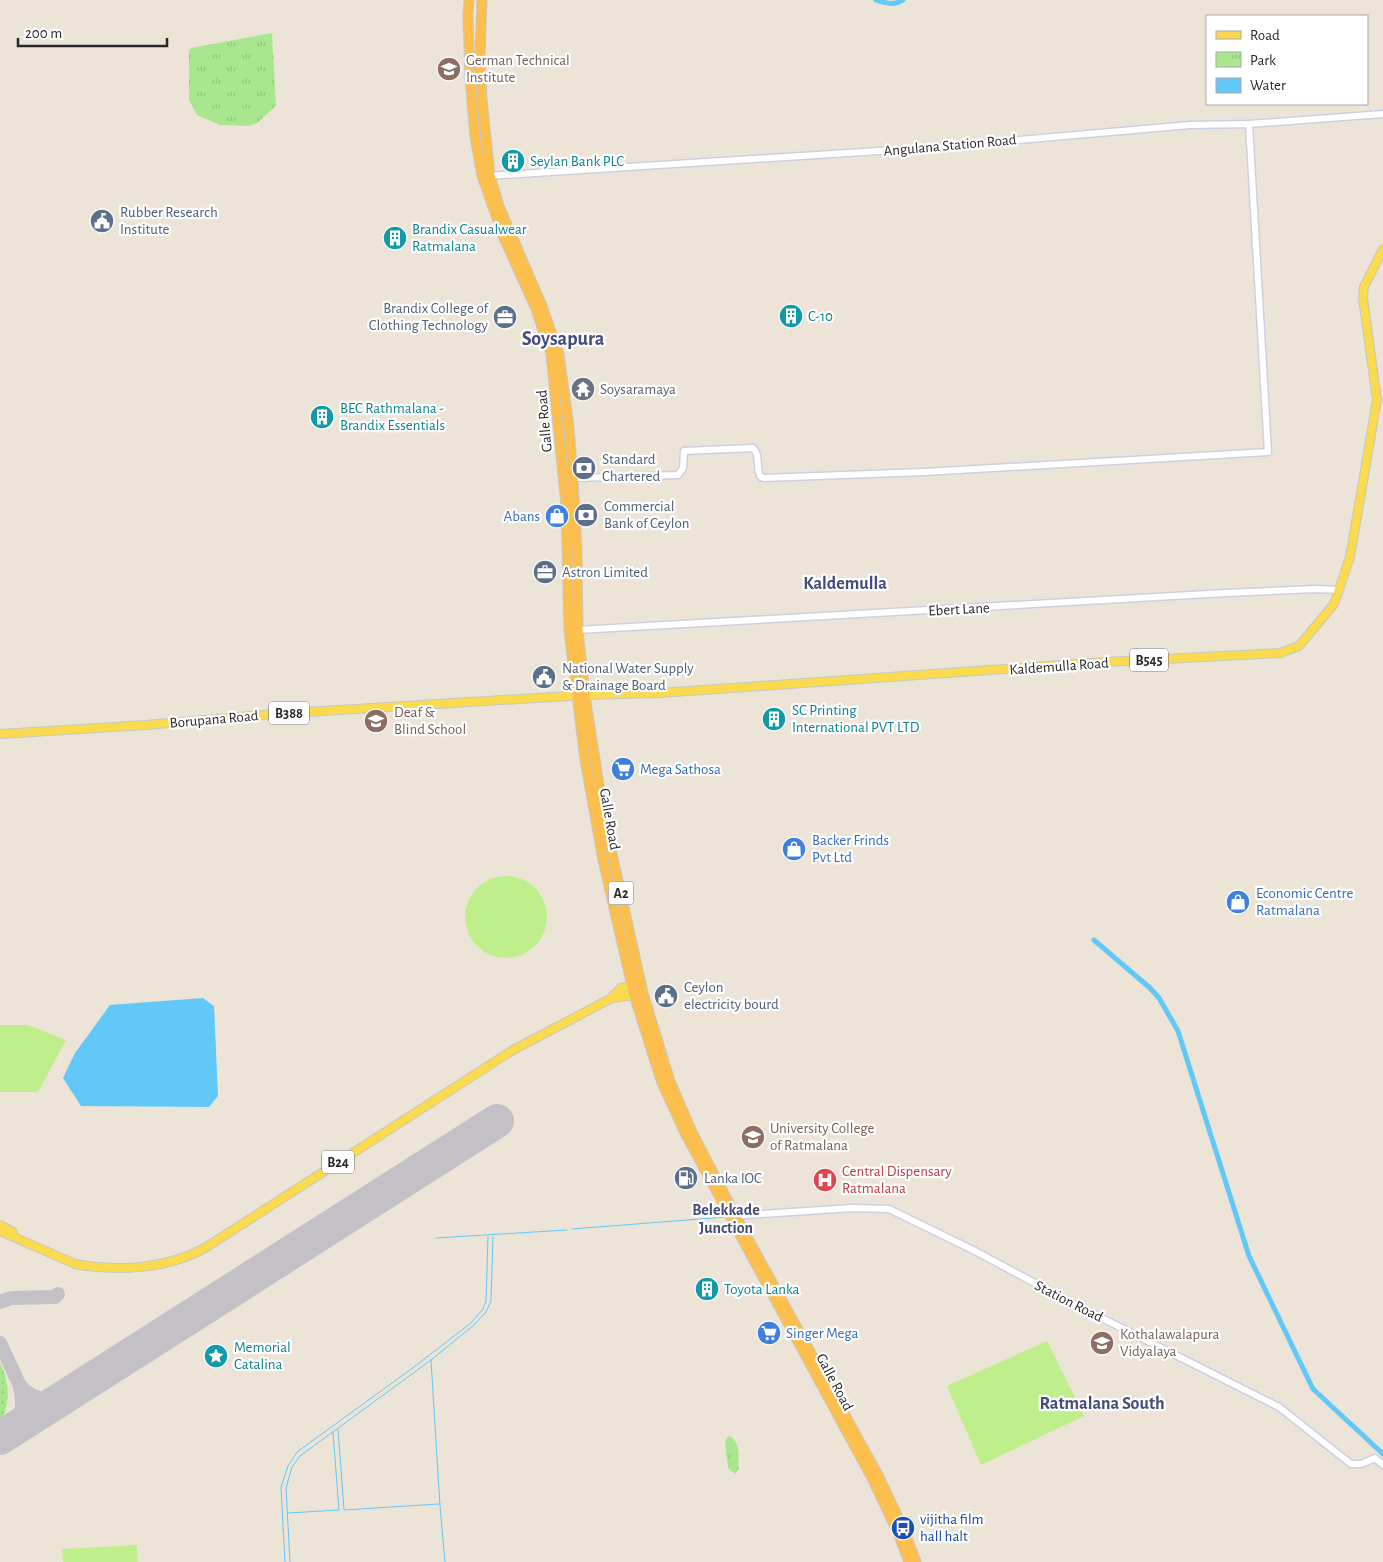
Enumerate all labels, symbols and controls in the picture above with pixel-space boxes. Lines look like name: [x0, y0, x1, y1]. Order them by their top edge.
scale bar: [18, 15, 166, 47]
legend: [1206, 15, 1368, 105]
text: 200 m: [25, 26, 62, 41]
text: Road: [1250, 28, 1280, 43]
place label: German Technical Institute: [466, 53, 570, 85]
text: Park: [1250, 53, 1276, 68]
school or university icon: German Technical Institute: [436, 56, 462, 82]
text: Water: [1250, 78, 1286, 93]
street label: Angulana Station Road: [883, 132, 1017, 159]
building icon: Seylan Bank PLC: [500, 148, 526, 174]
place label: Seylan Bank PLC: [530, 154, 624, 169]
place label: Rubber Research Institute: [120, 205, 218, 237]
public building icon: Rubber Research Institute: [89, 208, 115, 234]
place label: Brandix Casualwear Ratmalana: [412, 222, 527, 254]
building icon: Brandix Casualwear Ratmalana: [382, 225, 408, 251]
place label: Brandix College of Clothing Technology: [369, 301, 489, 333]
building icon: C-10: [778, 303, 804, 329]
office icon: Brandix College of Clothing Technology: [492, 304, 518, 330]
place label: C-10: [808, 309, 833, 324]
district label: Soysapura: [522, 329, 605, 349]
temple icon: Soysaramaya: [570, 376, 596, 402]
place label: Soysaramaya: [600, 382, 676, 397]
street label: Galle Road: [534, 389, 555, 453]
place label: BEC Rathmalana - Brandix Essentials: [340, 401, 445, 433]
building icon: BEC Rathmalana - Brandix Essentials: [309, 404, 335, 430]
place label: Standard Chartered: [602, 452, 660, 484]
bank icon: Standard Chartered: [571, 455, 597, 481]
place label: Commercial Bank of Ceylon: [604, 499, 689, 531]
bank icon: Commercial Bank of Ceylon: [573, 502, 599, 528]
shop icon: Abans: [544, 503, 570, 529]
place label: Abans: [504, 509, 540, 524]
office icon: Astron Limited: [532, 559, 558, 585]
place label: Astron Limited: [562, 565, 648, 580]
district label: Kaldemulla: [803, 575, 887, 593]
street label: Ebert Lane: [928, 600, 990, 619]
road number: B545: [1130, 648, 1168, 672]
street label: Kaldemulla Road: [1009, 656, 1109, 677]
place label: National Water Supply & Drainage Board: [562, 661, 694, 693]
public building icon: National Water Supply & Drainage Board: [531, 664, 557, 690]
road number: B388: [269, 701, 309, 724]
place label: SC Printing International PVT LTD: [792, 703, 920, 735]
place label: Deaf & Blind School: [394, 705, 466, 737]
building icon: SC Printing International PVT LTD: [761, 706, 787, 732]
street label: Borupana Road: [169, 708, 259, 731]
school or university icon: Deaf & Blind School: [363, 708, 389, 734]
supermarket icon: Mega Sathosa: [610, 756, 636, 782]
place label: Mega Sathosa: [640, 762, 721, 777]
street label: Galle Road: [597, 787, 622, 851]
place label: Backer Frinds Pvt Ltd: [812, 833, 889, 865]
shop icon: Backer Frinds Pvt Ltd: [781, 836, 807, 862]
road number: A2: [608, 881, 634, 904]
place label: Economic Centre Ratmalana: [1256, 886, 1353, 918]
shop icon: Economic Centre Ratmalana: [1225, 889, 1251, 915]
place label: Ceylon electricity bourd: [684, 980, 779, 1012]
public building icon: Ceylon electricity bourd: [653, 983, 679, 1009]
place label: University College of Ratmalana: [770, 1121, 875, 1153]
school or university icon: University College of Ratmalana: [740, 1124, 766, 1150]
road number: B24: [322, 1150, 354, 1174]
place label: Central Dispensary Ratmalana: [842, 1164, 952, 1196]
fuel station icon: Lanka IOC: [673, 1165, 699, 1191]
hospital icon: Central Dispensary Ratmalana: [812, 1167, 838, 1193]
place label: Lanka IOC: [704, 1171, 762, 1186]
district label: Belekkade Junction: [692, 1202, 760, 1236]
building icon: Toyota Lanka: [694, 1276, 720, 1302]
street label: Station Road: [1032, 1278, 1106, 1325]
place label: Toyota Lanka: [724, 1282, 800, 1297]
supermarket icon: Singer Mega: [756, 1320, 782, 1346]
place label: Singer Mega: [786, 1326, 858, 1341]
place label: Kothalawalapura Vidyalaya: [1120, 1327, 1219, 1359]
school or university icon: Kothalawalapura Vidyalaya: [1089, 1330, 1115, 1356]
place label: Memorial Catalina: [234, 1340, 291, 1372]
place icon: Memorial Catalina: [203, 1343, 229, 1369]
street label: Galle Road: [813, 1351, 856, 1414]
district label: Ratmalana South: [1039, 1395, 1165, 1413]
place label: vijitha film hall halt: [920, 1512, 984, 1544]
bus stop icon: vijitha film hall halt: [890, 1515, 916, 1541]

